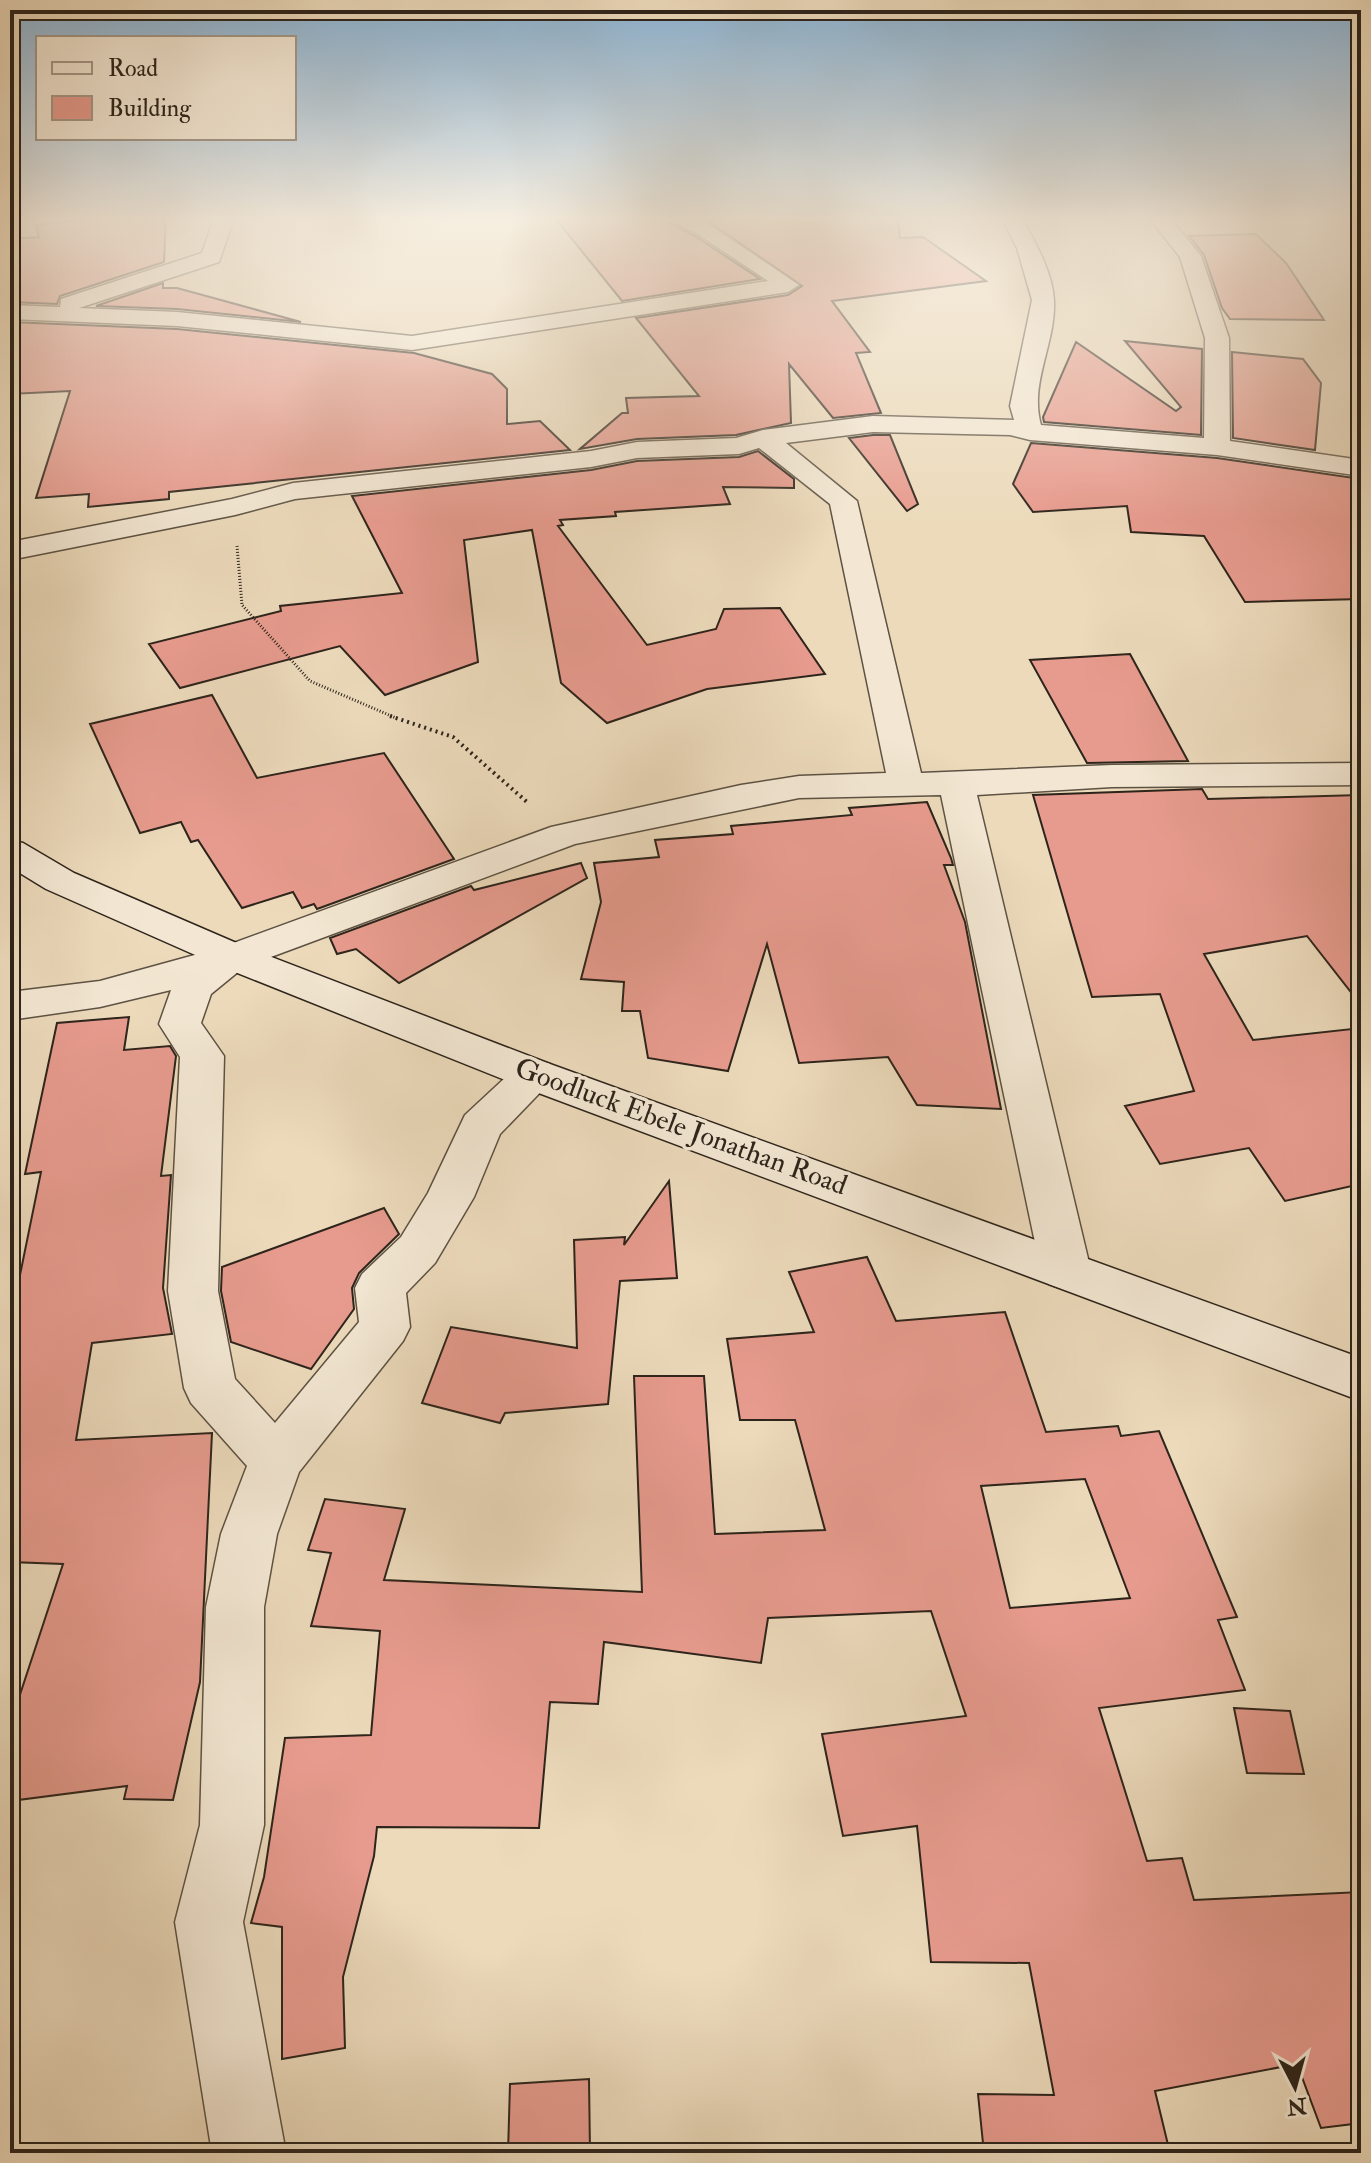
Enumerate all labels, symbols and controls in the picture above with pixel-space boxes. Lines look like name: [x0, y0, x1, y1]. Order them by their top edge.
legend: [36, 36, 296, 140]
text: Road: [108, 53, 158, 84]
text: Building: [108, 93, 192, 124]
street label: Goodluck Ebele Jonathan Road: [510, 1051, 852, 1204]
north arrow: [1255, 2047, 1335, 2127]
text: N: [1285, 2091, 1309, 2121]

